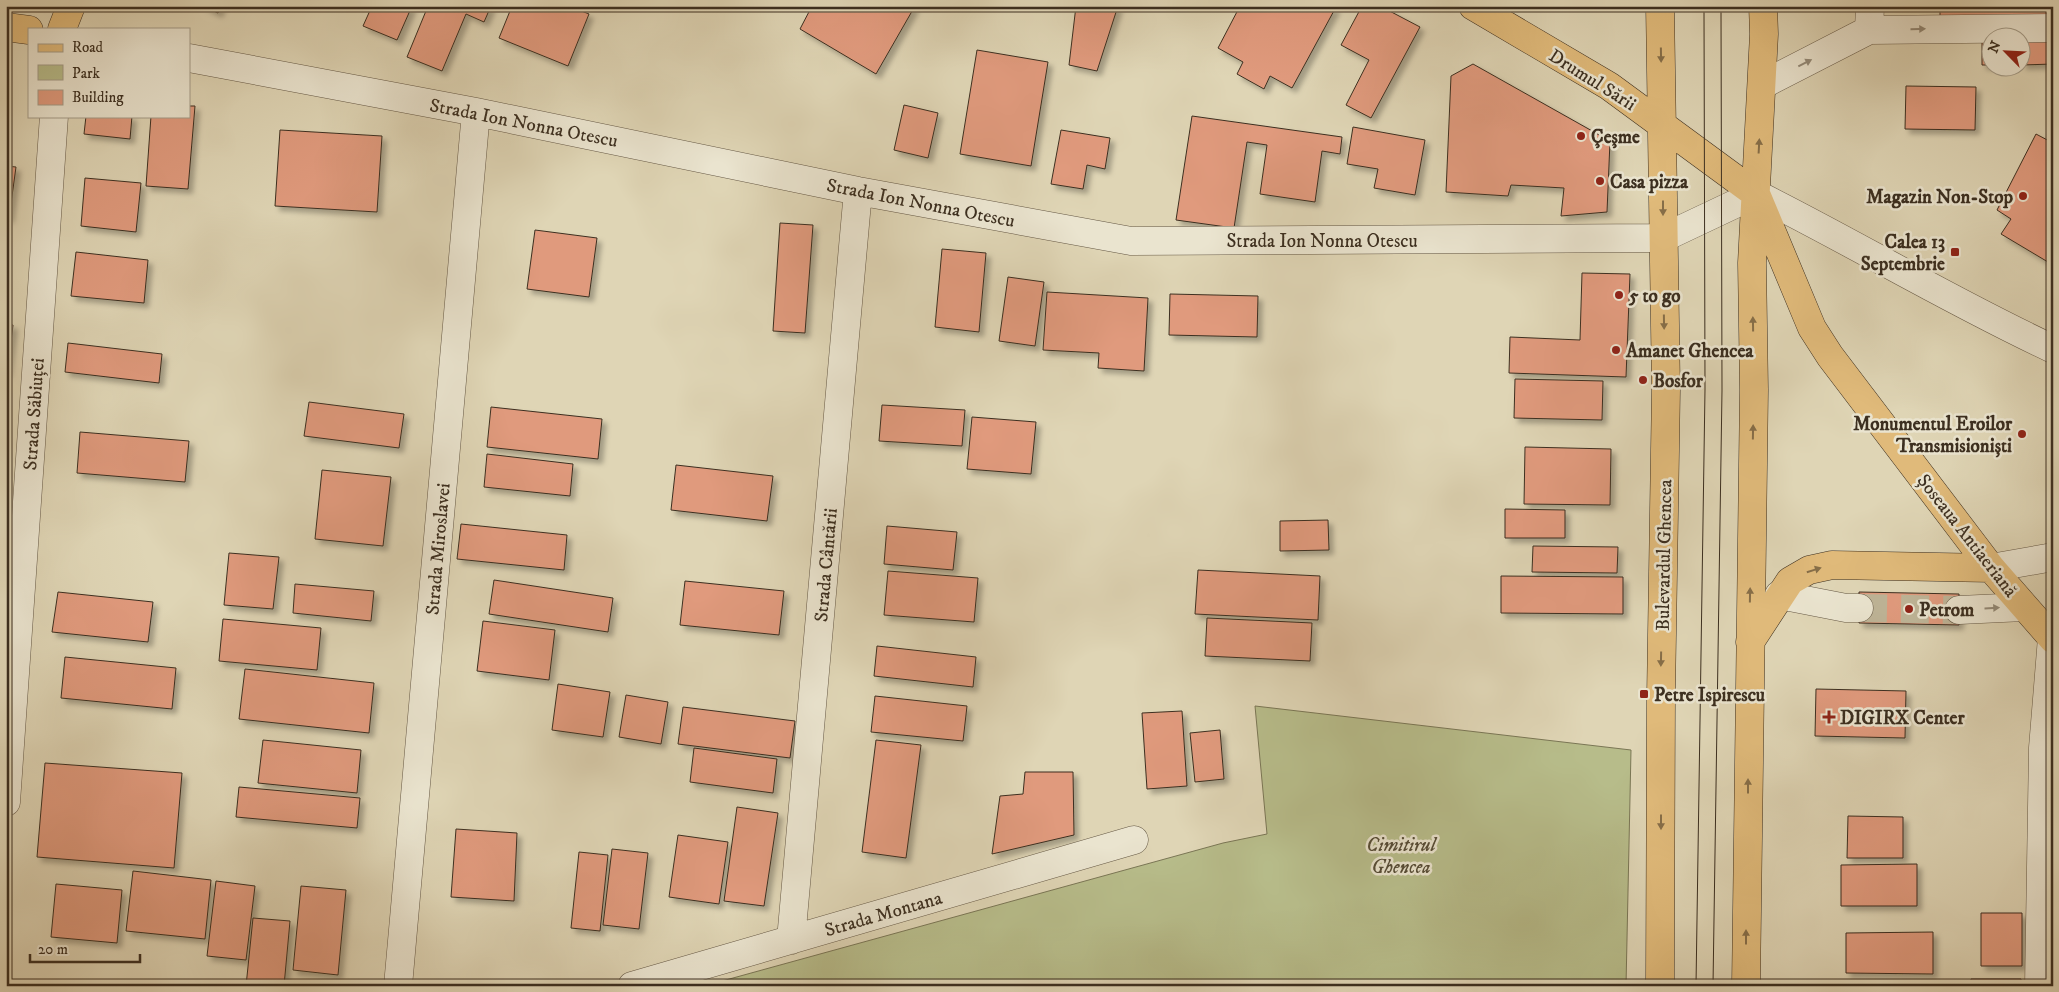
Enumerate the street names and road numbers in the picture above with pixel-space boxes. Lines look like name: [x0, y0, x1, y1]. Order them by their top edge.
street label: Drumul Sării: [1544, 44, 1640, 116]
street label: Strada Ion Nonna Otescu: [428, 94, 620, 153]
street label: Strada Ion Nonna Otescu: [825, 174, 1017, 233]
street label: Strada Ion Nonna Otescu: [1226, 230, 1418, 253]
street label: Strada Săbiuței: [19, 357, 50, 471]
street label: Șoseaua Antiaeriană: [1912, 470, 2022, 602]
street label: Bulevardul Ghencea: [1652, 479, 1677, 631]
street label: Strada Miroslavei: [421, 482, 456, 616]
street label: Strada Cântării: [810, 507, 843, 623]
street label: Strada Montana: [822, 887, 945, 942]

